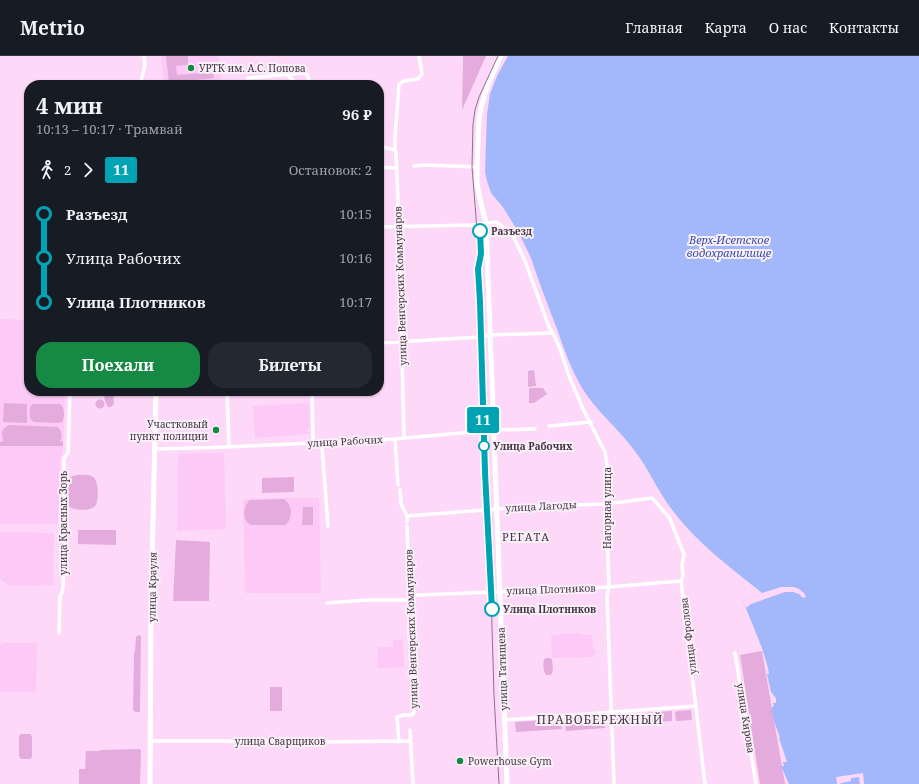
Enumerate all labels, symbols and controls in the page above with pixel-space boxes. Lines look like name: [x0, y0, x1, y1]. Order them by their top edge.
text: Metrio: [20, 15, 85, 41]
text: Главная: [625, 18, 683, 37]
text: Карта: [705, 18, 747, 37]
text: О нас: [769, 18, 807, 37]
text: Контакты: [829, 18, 899, 37]
place label: УРТК им. А.С. Попова: [199, 61, 306, 75]
marker: УРТК им. А.С. Попова: [186, 63, 196, 73]
text: 4 мин: [36, 90, 103, 120]
text: 96 ₽: [342, 104, 372, 124]
text: 10:13 – 10:17 · Трамвай: [36, 120, 183, 138]
icon: walk: [36, 159, 58, 181]
icon: forward: [77, 159, 99, 181]
text: 11: [113, 160, 129, 179]
text: 2: [64, 161, 71, 179]
text: Остановок: 2: [289, 161, 372, 179]
text: Разъезд: [66, 204, 127, 224]
text: 10:15: [339, 205, 372, 223]
street label: улица Венгерских Коммунаров: [390, 206, 410, 366]
marker: Разъезд: [472, 223, 488, 239]
place label: Разъезд: [491, 224, 533, 238]
water label: Верх-Исетское водохранилище: [687, 232, 772, 260]
text: Улица Рабочих: [66, 248, 181, 268]
text: 10:16: [339, 249, 372, 267]
text: Улица Плотников: [66, 292, 206, 312]
text: 10:17: [339, 293, 372, 311]
button: Поехали: [36, 342, 200, 388]
button: Билеты: [208, 342, 372, 388]
line badge: 11: [465, 407, 501, 433]
text: 11: [475, 410, 491, 429]
place label: Участковый пункт полиции: [130, 417, 208, 443]
marker: Участковый пункт полиции: [211, 425, 221, 435]
street label: улица Рабочих: [307, 432, 383, 450]
place label: Улица Рабочих: [493, 439, 573, 453]
marker: Улица Рабочих: [478, 440, 490, 452]
street label: Нагорная улица: [600, 467, 614, 549]
street label: улица Красных Зорь: [56, 470, 70, 575]
street label: улица Лагоды: [505, 497, 577, 515]
district label: РЕГАТА: [502, 529, 550, 544]
street label: улица Венгерских Коммунаров: [401, 549, 421, 709]
street label: улица Крауля: [144, 552, 160, 622]
street label: улица Плотников: [506, 580, 596, 598]
street label: улица Фролова: [676, 596, 700, 675]
marker: Улица Плотников: [484, 601, 500, 617]
place label: Улица Плотников: [503, 602, 596, 616]
street label: улица Татищева: [494, 627, 510, 711]
street label: улица Кирова: [734, 682, 758, 754]
district label: ПРАВОБЕРЕЖНЫЙ: [537, 711, 663, 728]
street label: улица Сварщиков: [235, 734, 326, 748]
place label: Powerhouse Gym: [468, 754, 552, 768]
marker: Powerhouse Gym: [455, 756, 465, 766]

